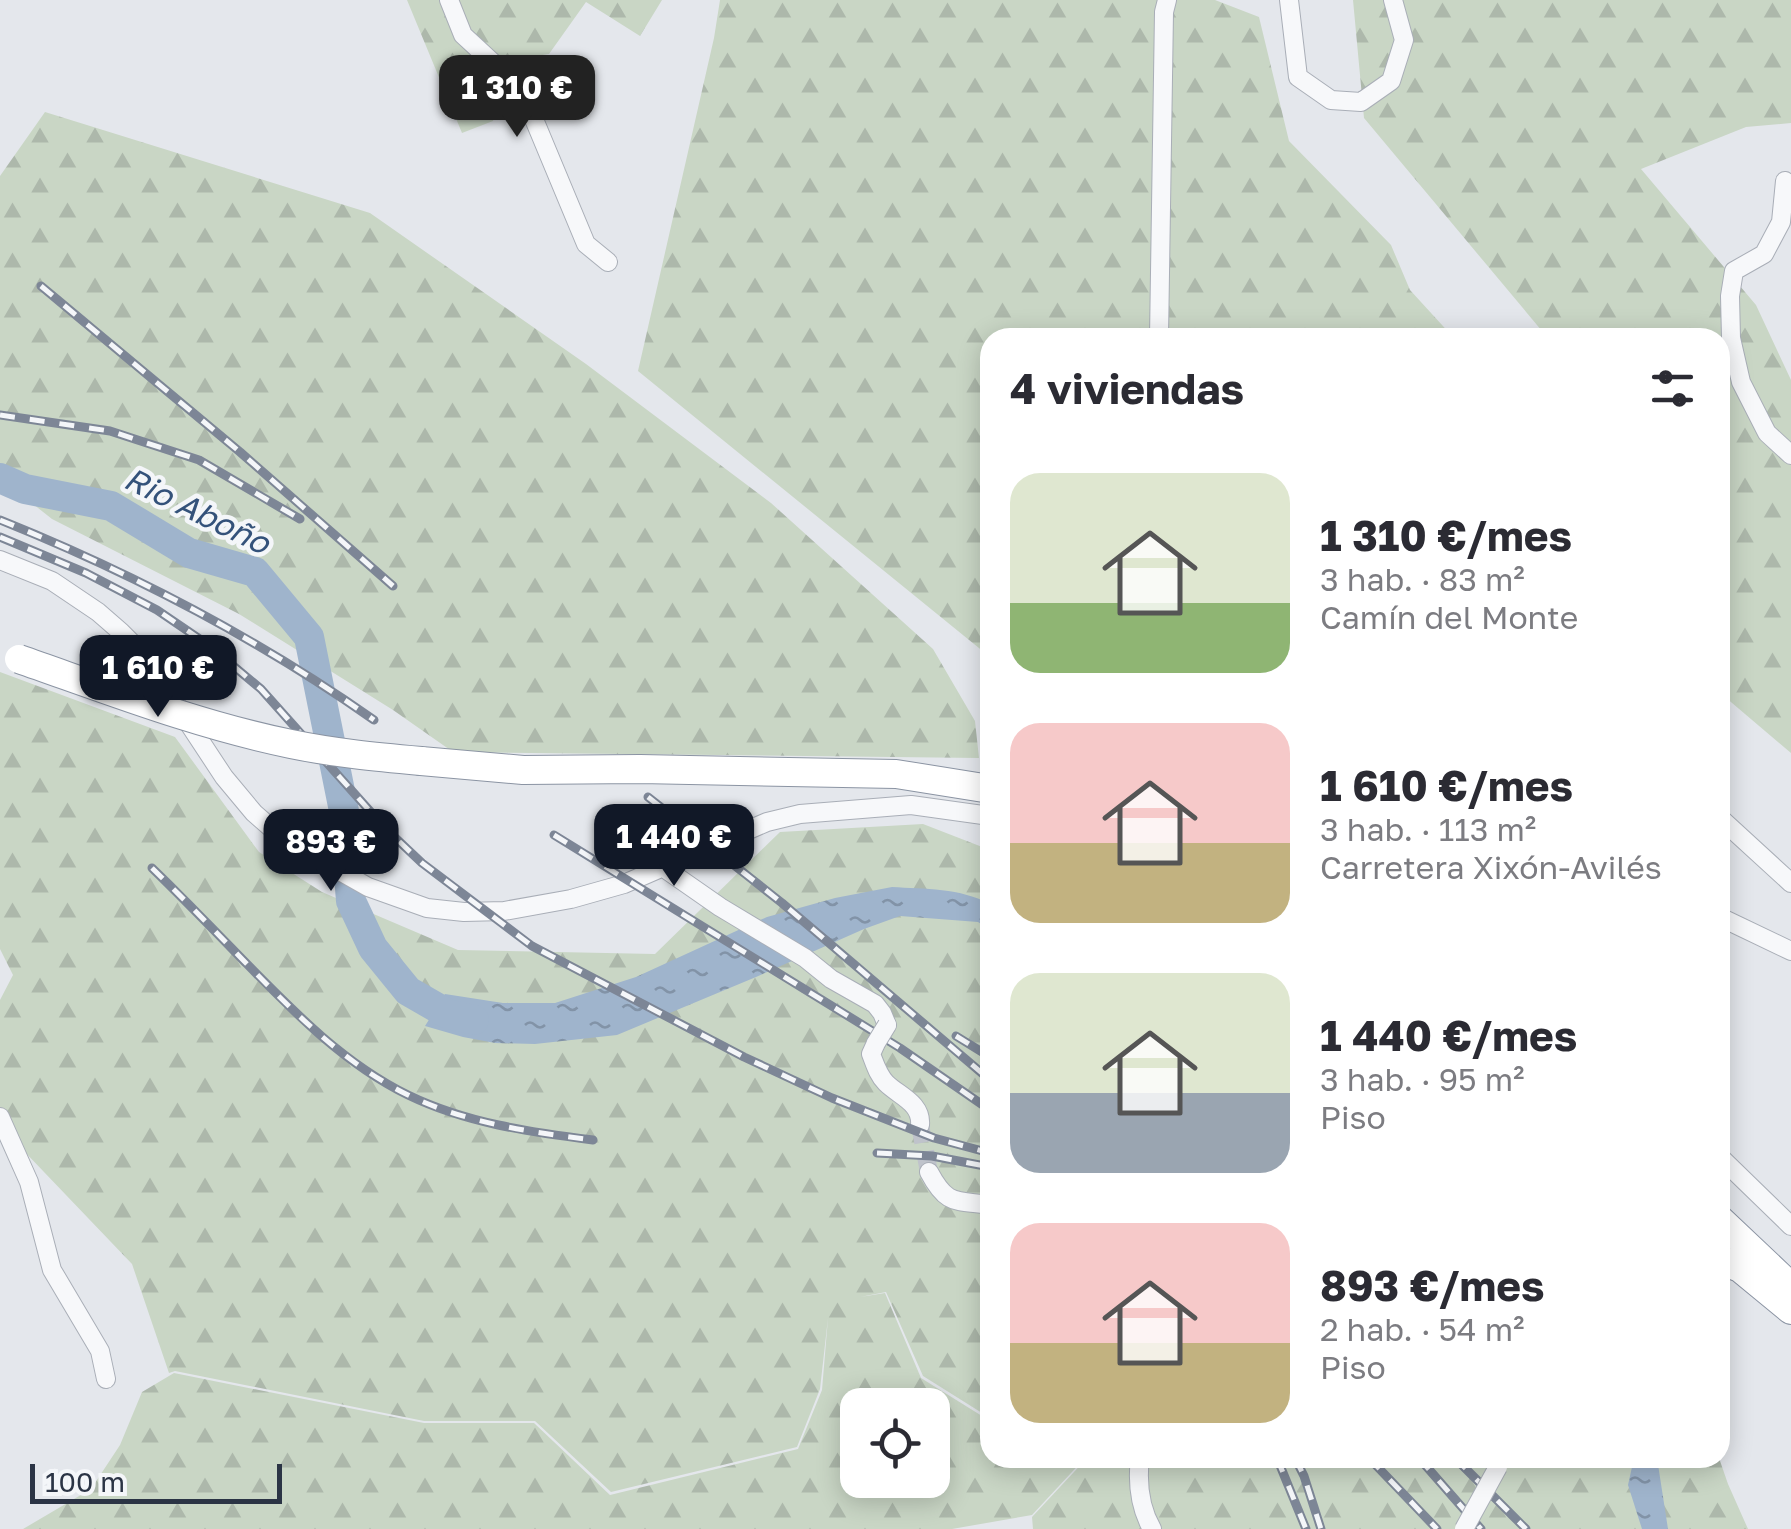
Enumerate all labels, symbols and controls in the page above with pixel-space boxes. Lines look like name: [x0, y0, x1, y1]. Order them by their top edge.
pin: 1 310 €: [425, 55, 609, 140]
text: 1 310 €: [461, 68, 573, 106]
icon: filters: [1645, 361, 1700, 416]
text: 4 viviendas: [1010, 363, 1244, 413]
water label: Rio Aboño: [119, 459, 278, 562]
text: 1 310 €/mes: [1320, 510, 1572, 560]
icon: home: [1090, 513, 1210, 633]
text: 3 hab. · 83 m²: [1320, 560, 1525, 598]
text: Camín del Monte: [1320, 598, 1578, 636]
pin: 1 610 €: [66, 635, 250, 720]
text: 1 610 €: [102, 648, 214, 686]
text: 1 610 €/mes: [1320, 760, 1573, 810]
icon: home: [1090, 763, 1210, 883]
pin: 1 440 €: [582, 804, 766, 889]
pin: 893 €: [261, 809, 401, 894]
text: 3 hab. · 113 m²: [1320, 810, 1536, 848]
text: 1 440 €: [616, 817, 732, 855]
text: 893 €: [286, 822, 376, 860]
text: Carretera Xixón-Avilés: [1320, 848, 1662, 886]
text: 1 440 €/mes: [1320, 1010, 1577, 1060]
icon: home: [1090, 1013, 1210, 1133]
text: 3 hab. · 95 m²: [1320, 1060, 1524, 1098]
text: Piso: [1320, 1098, 1386, 1136]
text: 893 €/mes: [1320, 1260, 1545, 1310]
icon: home: [1090, 1263, 1210, 1383]
text: 2 hab. · 54 m²: [1320, 1310, 1524, 1348]
text: Piso: [1320, 1348, 1386, 1386]
map controls: [840, 1388, 950, 1498]
button: locate: [840, 1388, 950, 1498]
scale bar: [30, 1459, 282, 1504]
text: 100 m: [45, 1465, 125, 1498]

